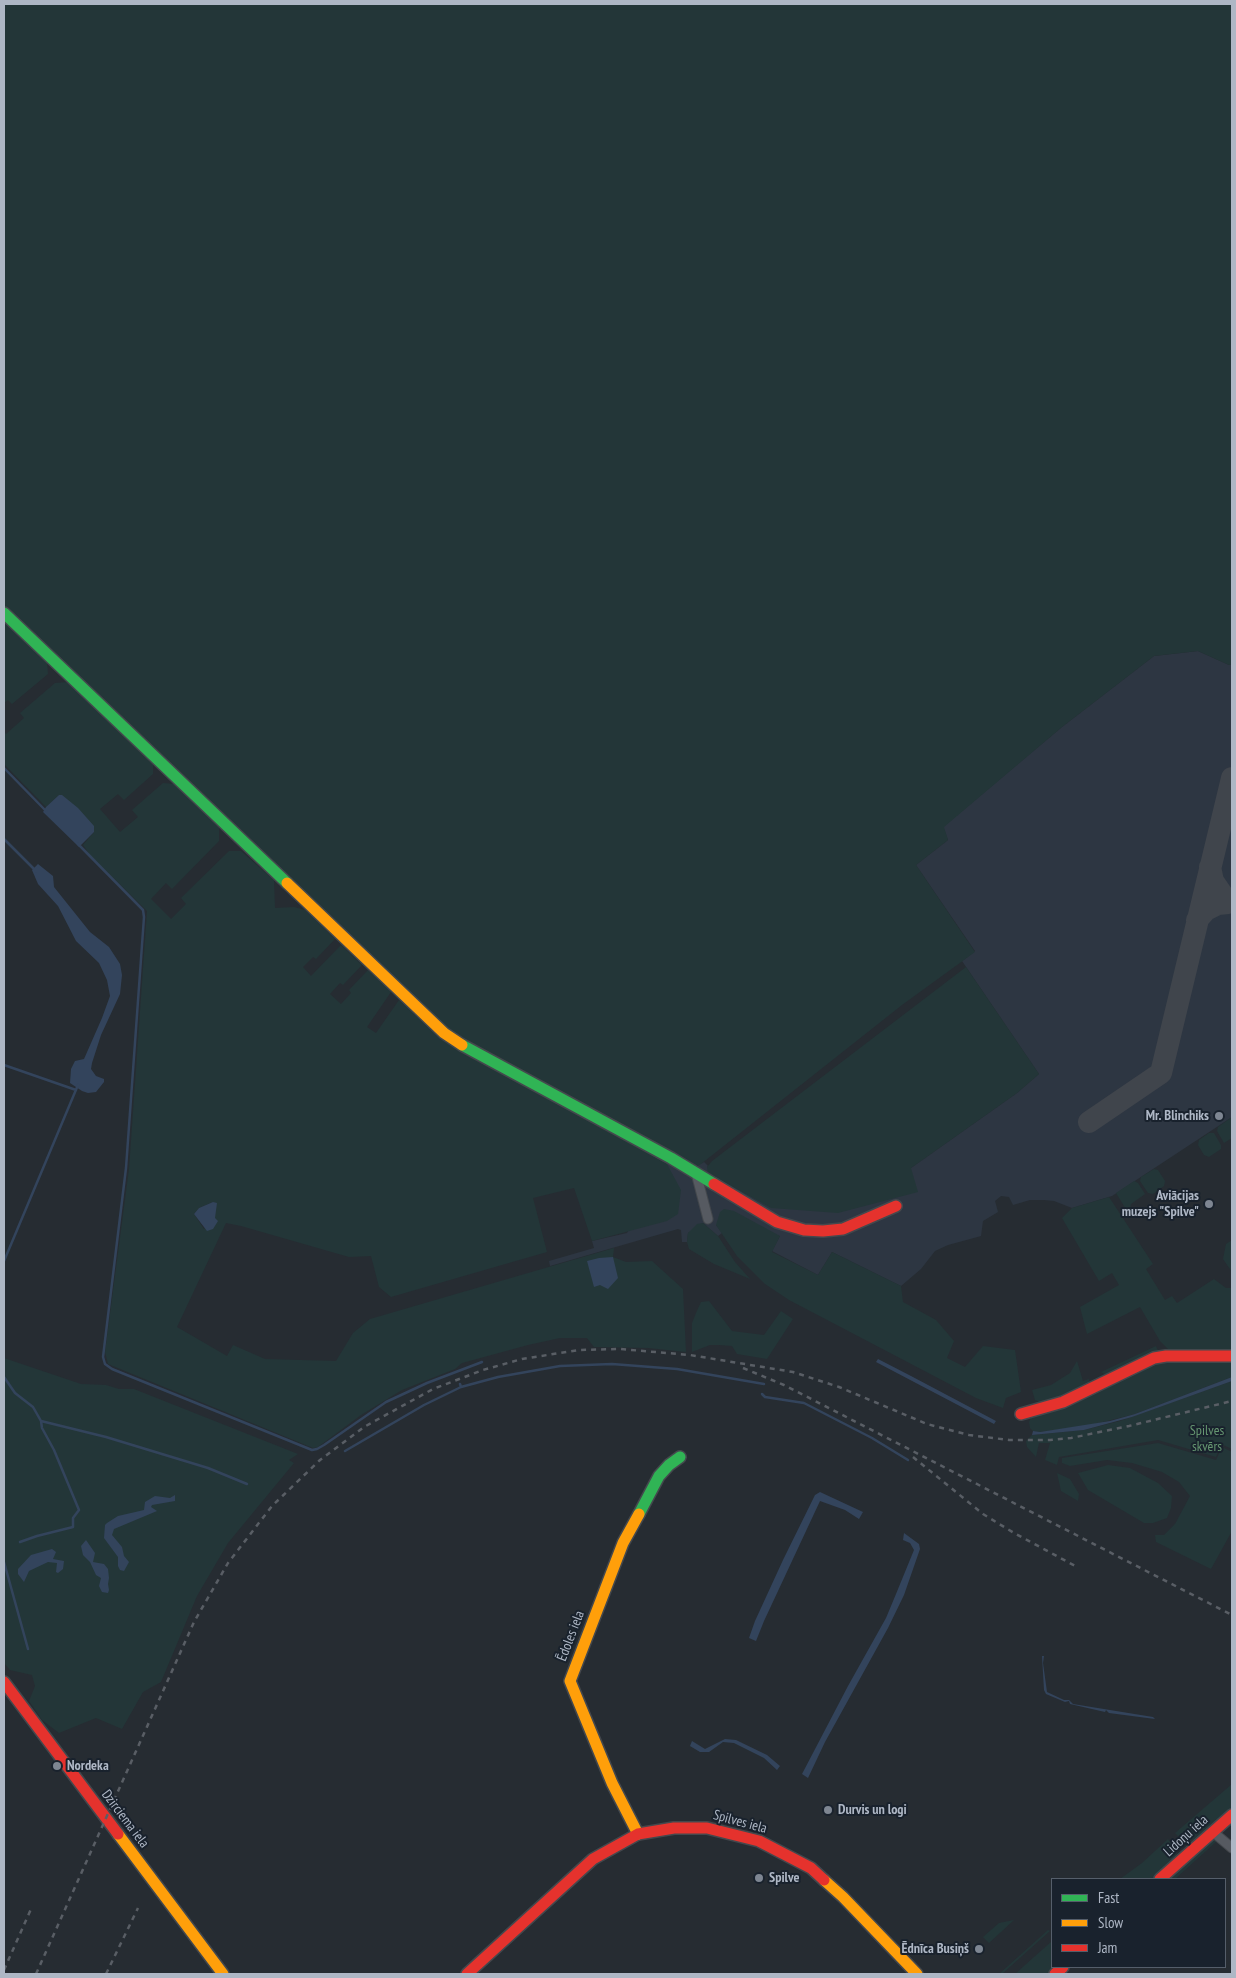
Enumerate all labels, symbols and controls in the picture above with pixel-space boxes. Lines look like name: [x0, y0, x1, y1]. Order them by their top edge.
place label: Mr. Blinchiks: [1146, 1108, 1209, 1124]
marker: Mr. Blinchiks: [1213, 1110, 1225, 1122]
place label: Aviācijas muzejs "Spilve": [1122, 1188, 1199, 1220]
marker: Aviācijas muzejs "Spilve": [1203, 1198, 1215, 1210]
park label: Spilves skvērs: [1190, 1423, 1224, 1455]
street label: Ēdoles iela: [554, 1608, 588, 1664]
place label: Nordeka: [67, 1758, 109, 1774]
marker: Nordeka: [51, 1760, 63, 1772]
street label: Dzirciema iela: [98, 1787, 152, 1851]
place label: Durvis un logi: [838, 1802, 907, 1818]
marker: Durvis un logi: [822, 1804, 834, 1816]
street label: Spilves iela: [711, 1807, 769, 1837]
street label: Lidoņu iela: [1160, 1812, 1212, 1860]
place label: Spilve: [769, 1870, 799, 1886]
marker: Spilve: [753, 1872, 765, 1884]
legend: [1051, 1878, 1226, 1968]
text: Fast: [1098, 1888, 1119, 1907]
text: Slow: [1098, 1913, 1123, 1932]
text: Jam: [1098, 1938, 1117, 1957]
place label: Ēdnīca Busiņš: [901, 1941, 969, 1957]
marker: Ēdnīca Busiņš: [973, 1943, 985, 1955]

